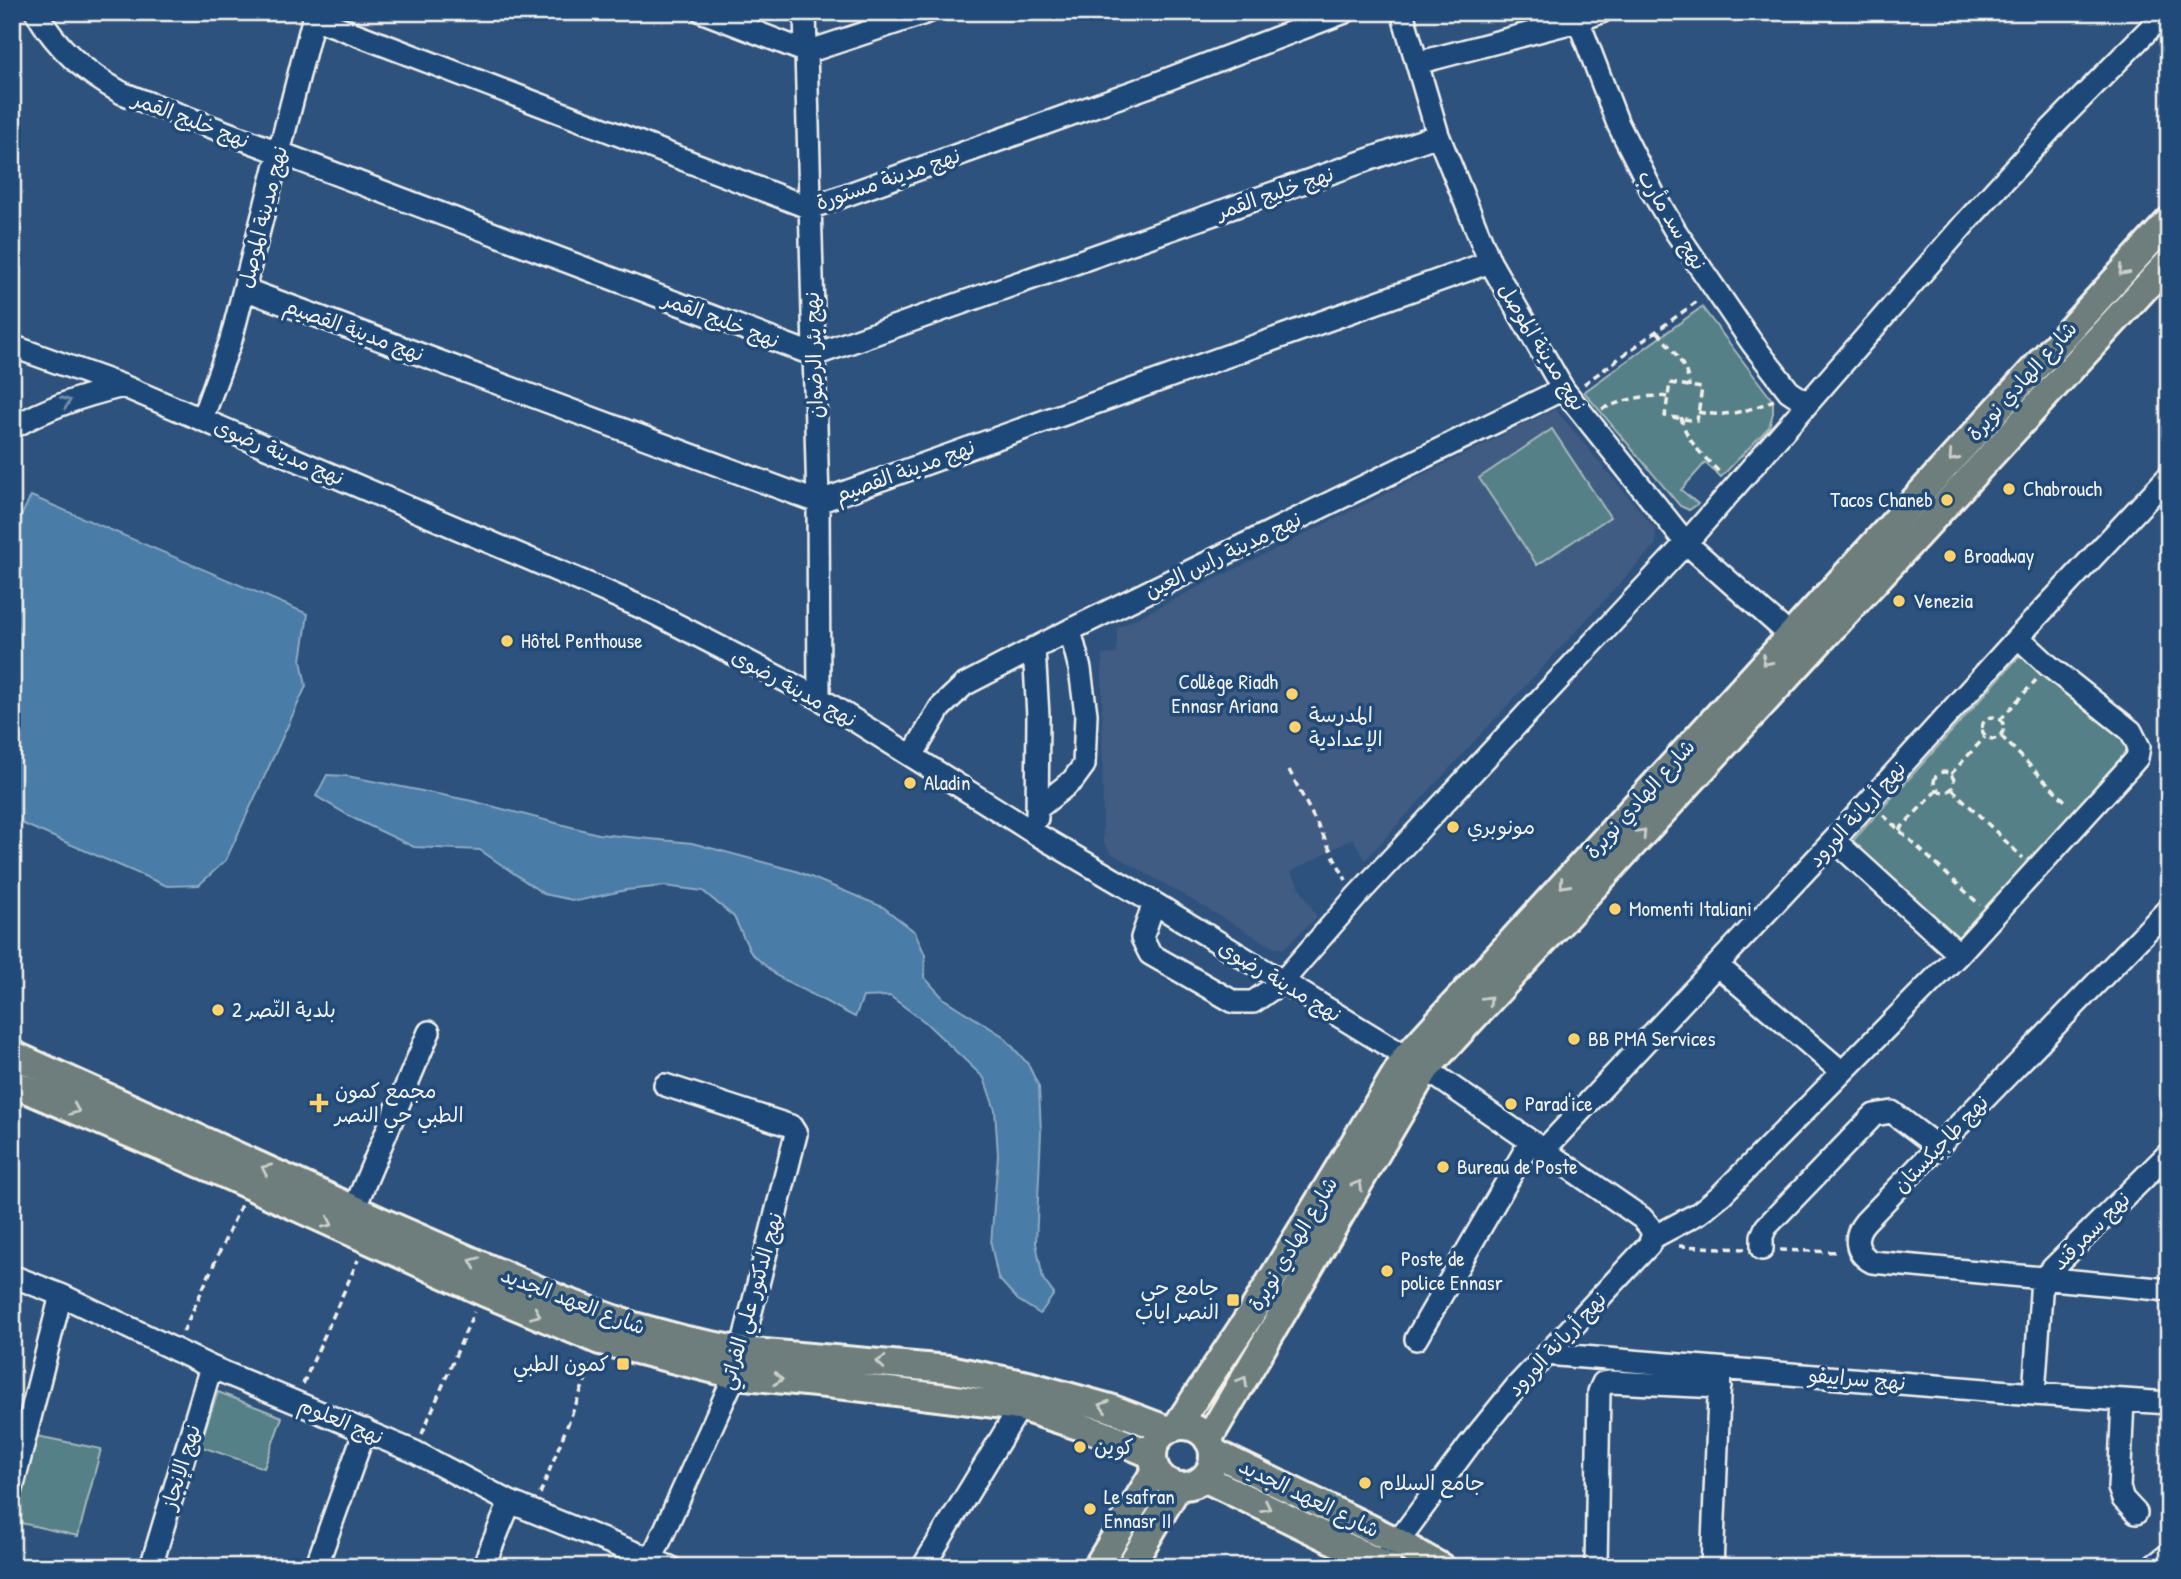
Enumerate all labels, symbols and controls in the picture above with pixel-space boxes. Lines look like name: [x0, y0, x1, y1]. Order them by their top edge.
street label: نهج خليج القمر: [127, 83, 254, 155]
street label: نهج مدينة مستورة: [812, 140, 964, 217]
street label: نهج مدينة الموصل: [231, 143, 294, 291]
street label: نهج خليج القمر: [1210, 159, 1338, 227]
street label: نهج سد مأرب: [1631, 164, 1714, 275]
one-way arrow: [2118, 263, 2131, 276]
street label: نهج مدينة الموصل: [1491, 277, 1593, 416]
street label: نهج خليج القمر: [657, 283, 784, 355]
street label: نهج مدينة القصيم: [279, 291, 428, 370]
street label: نهج بئر الرضوان: [797, 291, 830, 419]
street label: شارع الهادي نويرة: [1960, 314, 2084, 448]
one-way arrow: [59, 397, 71, 411]
street label: نهج مدينة رضوى: [210, 411, 349, 492]
street label: نهج مدينة القصيم: [831, 432, 980, 511]
one-way arrow: [1948, 449, 1961, 462]
place label: Chabrouch: [2023, 474, 2102, 503]
marker: Chabrouch: [2001, 481, 2017, 497]
place label: Tacos Chaneb: [1830, 485, 1933, 514]
marker: Tacos Chaneb: [1939, 492, 1955, 508]
street label: نهج مدينة راس العين: [1139, 504, 1306, 605]
place label: Broadway: [1964, 541, 2035, 570]
marker: Broadway: [1942, 548, 1958, 564]
place label: Venezia: [1913, 586, 1973, 615]
marker: Venezia: [1891, 593, 1907, 609]
place label: Hôtel Penthouse: [521, 626, 643, 655]
marker: Hôtel Penthouse: [499, 633, 515, 649]
street label: نهج مدينة رضوى: [727, 641, 862, 734]
one-way arrow: [1762, 653, 1774, 666]
place label: Collège Riadh Ennasr Ariana: [1172, 667, 1278, 720]
marker: Collège Riadh Ennasr Ariana: [1284, 686, 1300, 702]
place label: المدرسة الإعدادية: [1309, 700, 1383, 753]
marker: المدرسة الإعدادية: [1287, 719, 1303, 735]
street label: شارع الهادي نويرة: [1578, 732, 1702, 866]
street label: نهج أريانة الورود: [1801, 754, 1912, 873]
place label: Aladin: [924, 768, 970, 797]
marker: Aladin: [902, 775, 918, 791]
place label: مونوبري: [1467, 812, 1535, 842]
marker: مونوبري: [1445, 819, 1461, 835]
one-way arrow: [1634, 828, 1647, 841]
one-way arrow: [1559, 876, 1572, 889]
place label: Momenti Italiani: [1629, 894, 1752, 923]
marker: Momenti Italiani: [1607, 901, 1623, 917]
street label: نهج مدينة رضوى: [1213, 932, 1347, 1029]
place label: بلدية النّصر 2: [232, 995, 336, 1024]
one-way arrow: [1480, 995, 1493, 1008]
marker: بلدية النّصر 2: [210, 1002, 226, 1018]
place label: BB PMA Services: [1588, 1024, 1716, 1053]
marker: BB PMA Services: [1566, 1031, 1582, 1047]
place label: مجمع كمون الطبي حي النصر: [333, 1076, 464, 1134]
street label: نهج طاجيكستان: [1886, 1088, 1995, 1199]
place label: Parad'ice: [1525, 1089, 1593, 1118]
marker: مجمع كمون الطبي حي النصر: [309, 1093, 329, 1113]
marker: Parad'ice: [1503, 1096, 1519, 1112]
one-way arrow: [68, 1102, 80, 1116]
place label: Bureau de Poste: [1457, 1152, 1578, 1181]
marker: Bureau de Poste: [1435, 1159, 1451, 1175]
one-way arrow: [261, 1163, 273, 1177]
street label: شارع الهادي نويرة: [1241, 1171, 1345, 1317]
one-way arrow: [1349, 1179, 1362, 1192]
street label: نهج سمرقند: [2045, 1185, 2136, 1276]
street label: نهج الدكتور علي الفراتي: [711, 1209, 795, 1394]
one-way arrow: [320, 1214, 333, 1228]
place label: Poste de police Ennasr: [1401, 1244, 1503, 1297]
one-way arrow: [468, 1256, 481, 1270]
street label: شارع العهد الجديد: [496, 1260, 650, 1342]
marker: Poste de police Ennasr: [1379, 1263, 1395, 1279]
place label: جامع حي النصر اياب: [1135, 1273, 1219, 1326]
street label: نهج أريانة الورود: [1500, 1285, 1613, 1402]
marker: جامع حي النصر اياب: [1225, 1292, 1241, 1308]
one-way arrow: [529, 1305, 541, 1319]
place label: كمون الطبي: [513, 1349, 609, 1383]
one-way arrow: [875, 1355, 886, 1370]
marker: كمون الطبي: [615, 1356, 631, 1372]
street label: نهج سراييفو: [1806, 1360, 1907, 1397]
one-way arrow: [773, 1371, 784, 1386]
one-way arrow: [1235, 1376, 1248, 1389]
street label: نهج العلوم: [293, 1390, 388, 1453]
one-way arrow: [1098, 1400, 1110, 1415]
street label: نهج الإنجاز: [153, 1421, 207, 1515]
place label: كوين: [1094, 1432, 1134, 1461]
marker: كوين: [1072, 1439, 1088, 1455]
street label: شارع العهد الجديد: [1234, 1451, 1384, 1545]
place label: جامع السلام: [1379, 1468, 1485, 1499]
marker: جامع السلام: [1357, 1475, 1373, 1491]
place label: Le safran Ennasr II: [1104, 1482, 1175, 1535]
one-way arrow: [1258, 1499, 1271, 1513]
marker: Le safran Ennasr II: [1082, 1501, 1098, 1517]

